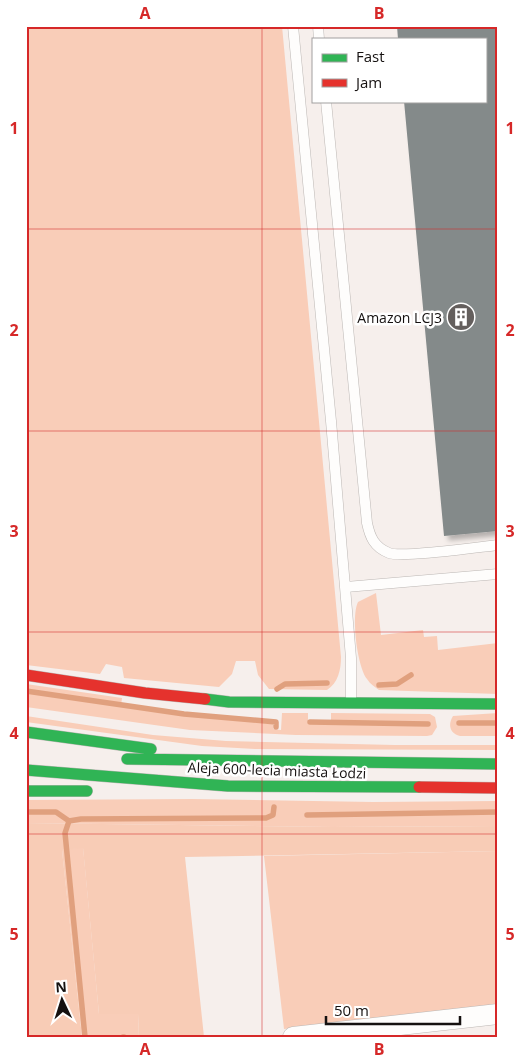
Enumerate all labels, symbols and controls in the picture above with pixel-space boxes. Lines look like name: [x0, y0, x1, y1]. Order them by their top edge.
text: A: [139, 2, 151, 24]
text: B: [374, 2, 384, 24]
legend: [312, 38, 486, 102]
text: Fast: [356, 46, 385, 66]
text: Jam: [354, 72, 382, 92]
text: 1: [9, 117, 19, 139]
text: 1: [505, 117, 515, 139]
building icon: Amazon LCJ3: [446, 302, 476, 332]
place label: Amazon LCJ3: [357, 308, 442, 327]
text: 2: [9, 319, 19, 341]
text: 2: [505, 319, 515, 341]
text: 3: [9, 520, 19, 542]
text: 3: [505, 520, 515, 542]
text: 4: [9, 722, 19, 744]
text: 4: [505, 722, 515, 744]
street label: Aleja 600-lecia miasta Łodzi: [187, 757, 367, 783]
text: 5: [9, 923, 19, 945]
text: 5: [505, 923, 515, 945]
north arrow: [38, 976, 88, 1026]
text: N: [55, 977, 67, 996]
scale bar: [326, 993, 460, 1025]
text: 50 m: [334, 1000, 369, 1020]
text: A: [139, 1038, 151, 1060]
text: B: [374, 1038, 384, 1060]

